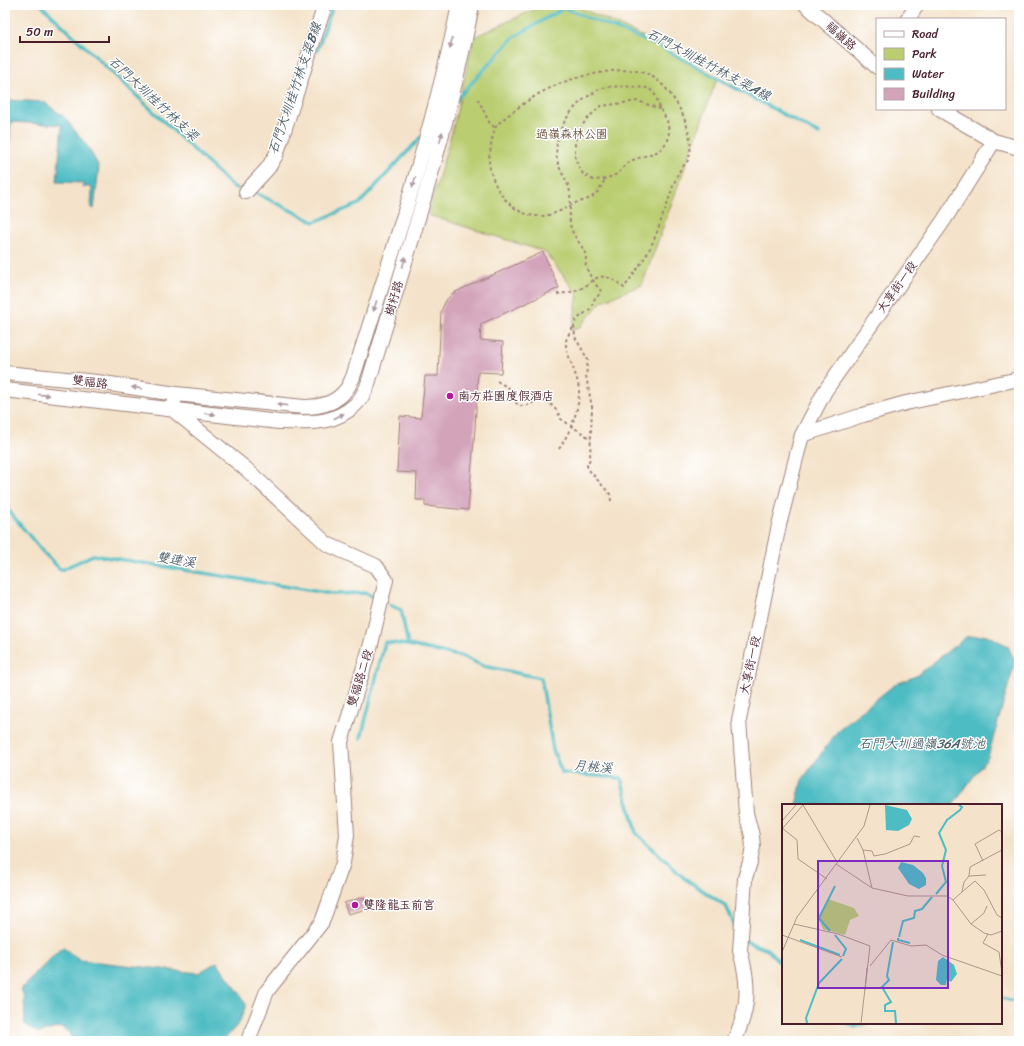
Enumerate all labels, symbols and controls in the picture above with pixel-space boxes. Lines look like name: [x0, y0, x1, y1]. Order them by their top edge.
street label: 福嶺路: [820, 16, 862, 56]
scale bar: [20, 18, 109, 44]
water label: 石門大圳桂竹林支渠B線: [261, 18, 328, 157]
legend: [876, 18, 1006, 110]
text: 50 m: [26, 21, 53, 43]
water label: 石門大圳桂竹林支渠A線: [642, 22, 776, 108]
text: Road: [912, 23, 939, 45]
one-way arrow: [447, 37, 453, 49]
text: Park: [912, 43, 937, 65]
water label: 石門大圳桂竹林支渠: [103, 50, 205, 147]
text: Water: [912, 63, 945, 85]
text: Building: [912, 83, 955, 105]
park label: 過嶺森林公園: [536, 123, 608, 145]
one-way arrow: [439, 131, 445, 144]
one-way arrow: [411, 177, 417, 189]
one-way arrow: [401, 256, 407, 268]
street label: 大享街一段: [871, 256, 923, 318]
street label: 樹籽路: [378, 278, 410, 318]
one-way arrow: [372, 301, 378, 313]
street label: 雙福路: [71, 369, 109, 395]
one-way arrow: [131, 385, 143, 391]
place label: 南方莊園度假酒店: [458, 385, 554, 407]
marker: 南方莊園度假酒店: [445, 391, 455, 401]
one-way arrow: [38, 392, 50, 398]
one-way arrow: [276, 402, 288, 408]
one-way arrow: [204, 411, 216, 417]
one-way arrow: [333, 412, 344, 419]
water label: 雙連溪: [155, 545, 198, 574]
street label: 大享街一段: [733, 633, 767, 697]
street label: 雙福路二段: [341, 646, 379, 710]
water label: 石門大圳過嶺36A號池: [858, 732, 987, 755]
water label: 月桃溪: [573, 753, 614, 780]
inset map: [782, 804, 1002, 1024]
place label: 雙隆龍玉前宮: [363, 894, 435, 916]
marker: 雙隆龍玉前宮: [350, 900, 360, 910]

